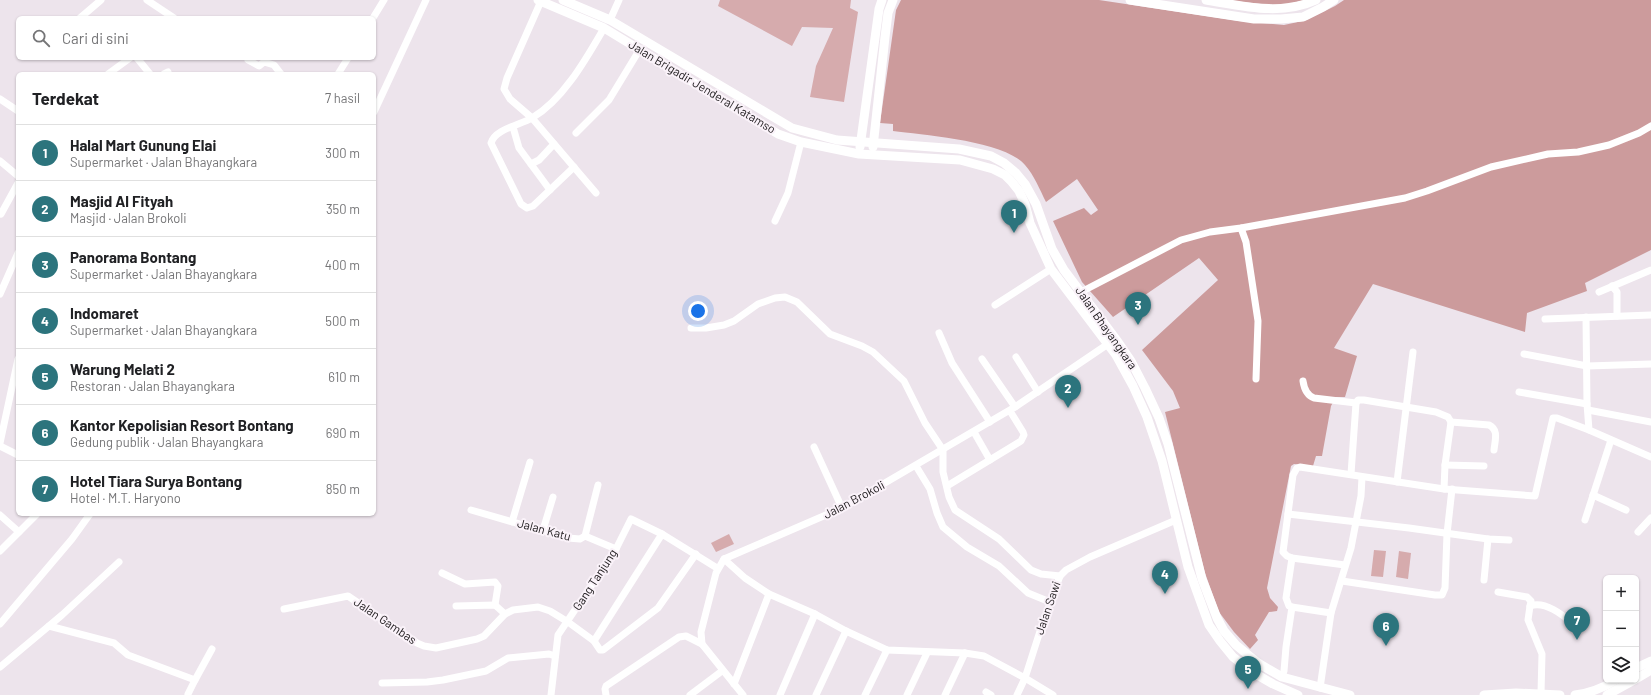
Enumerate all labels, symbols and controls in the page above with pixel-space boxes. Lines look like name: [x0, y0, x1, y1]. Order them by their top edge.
search box: [16, 16, 376, 60]
icon: search: [30, 27, 52, 49]
text: Cari di sini: [62, 29, 129, 47]
street label: Jalan Brigadir Jenderal Katamso: [626, 37, 779, 136]
text: Terdekat: [32, 88, 99, 108]
text: 7 hasil: [325, 90, 360, 106]
text: Halal Mart Gunung Elai: [70, 136, 216, 154]
text: 1: [43, 145, 47, 161]
text: 300 m: [325, 145, 360, 161]
text: Supermarket · Jalan Bhayangkara: [70, 154, 257, 170]
text: Masjid Al Fityah: [70, 192, 173, 210]
pin: 1: [1001, 200, 1027, 233]
text: 2: [41, 201, 49, 217]
text: 350 m: [326, 201, 360, 217]
text: Masjid · Jalan Brokoli: [70, 210, 187, 226]
text: Panorama Bontang: [70, 248, 196, 266]
text: 3: [41, 257, 49, 273]
text: 400 m: [325, 257, 360, 273]
text: Supermarket · Jalan Bhayangkara: [70, 266, 257, 282]
street label: Jalan Bhayangkara: [1073, 283, 1141, 372]
pin: 3: [1125, 292, 1151, 325]
your location: [688, 301, 708, 321]
text: Indomaret: [70, 304, 139, 322]
text: 4: [41, 313, 49, 329]
text: 500 m: [325, 313, 360, 329]
text: Supermarket · Jalan Bhayangkara: [70, 322, 257, 338]
text: Warung Melati 2: [70, 360, 175, 378]
text: 5: [41, 369, 49, 385]
text: 610 m: [328, 369, 360, 385]
pin: 2: [1055, 375, 1081, 408]
text: Restoran · Jalan Bhayangkara: [70, 378, 235, 394]
text: Kantor Kepolisian Resort Bontang: [70, 416, 294, 434]
text: 6: [42, 425, 48, 441]
text: 690 m: [326, 425, 360, 441]
text: Gedung publik · Jalan Bhayangkara: [70, 434, 263, 450]
text: Hotel Tiara Surya Bontang: [70, 472, 242, 490]
street label: Jalan Brokoli: [821, 477, 887, 521]
text: 7: [42, 481, 48, 497]
text: 850 m: [326, 481, 360, 497]
text: Hotel · M.T. Haryono: [70, 490, 181, 506]
street label: Jalan Katu: [516, 515, 573, 543]
street label: Gang Tanjung: [569, 546, 619, 613]
pin: 4: [1152, 561, 1178, 594]
map controls: [1603, 575, 1639, 683]
button: +: [1603, 575, 1639, 611]
street label: Jalan Sawi: [1031, 579, 1063, 636]
street label: Jalan Gambas: [352, 594, 420, 646]
pin: 7: [1564, 607, 1590, 640]
button: −: [1603, 611, 1639, 647]
pin: 6: [1373, 613, 1399, 646]
button: layers: [1603, 647, 1639, 683]
pin: 5: [1235, 656, 1261, 689]

